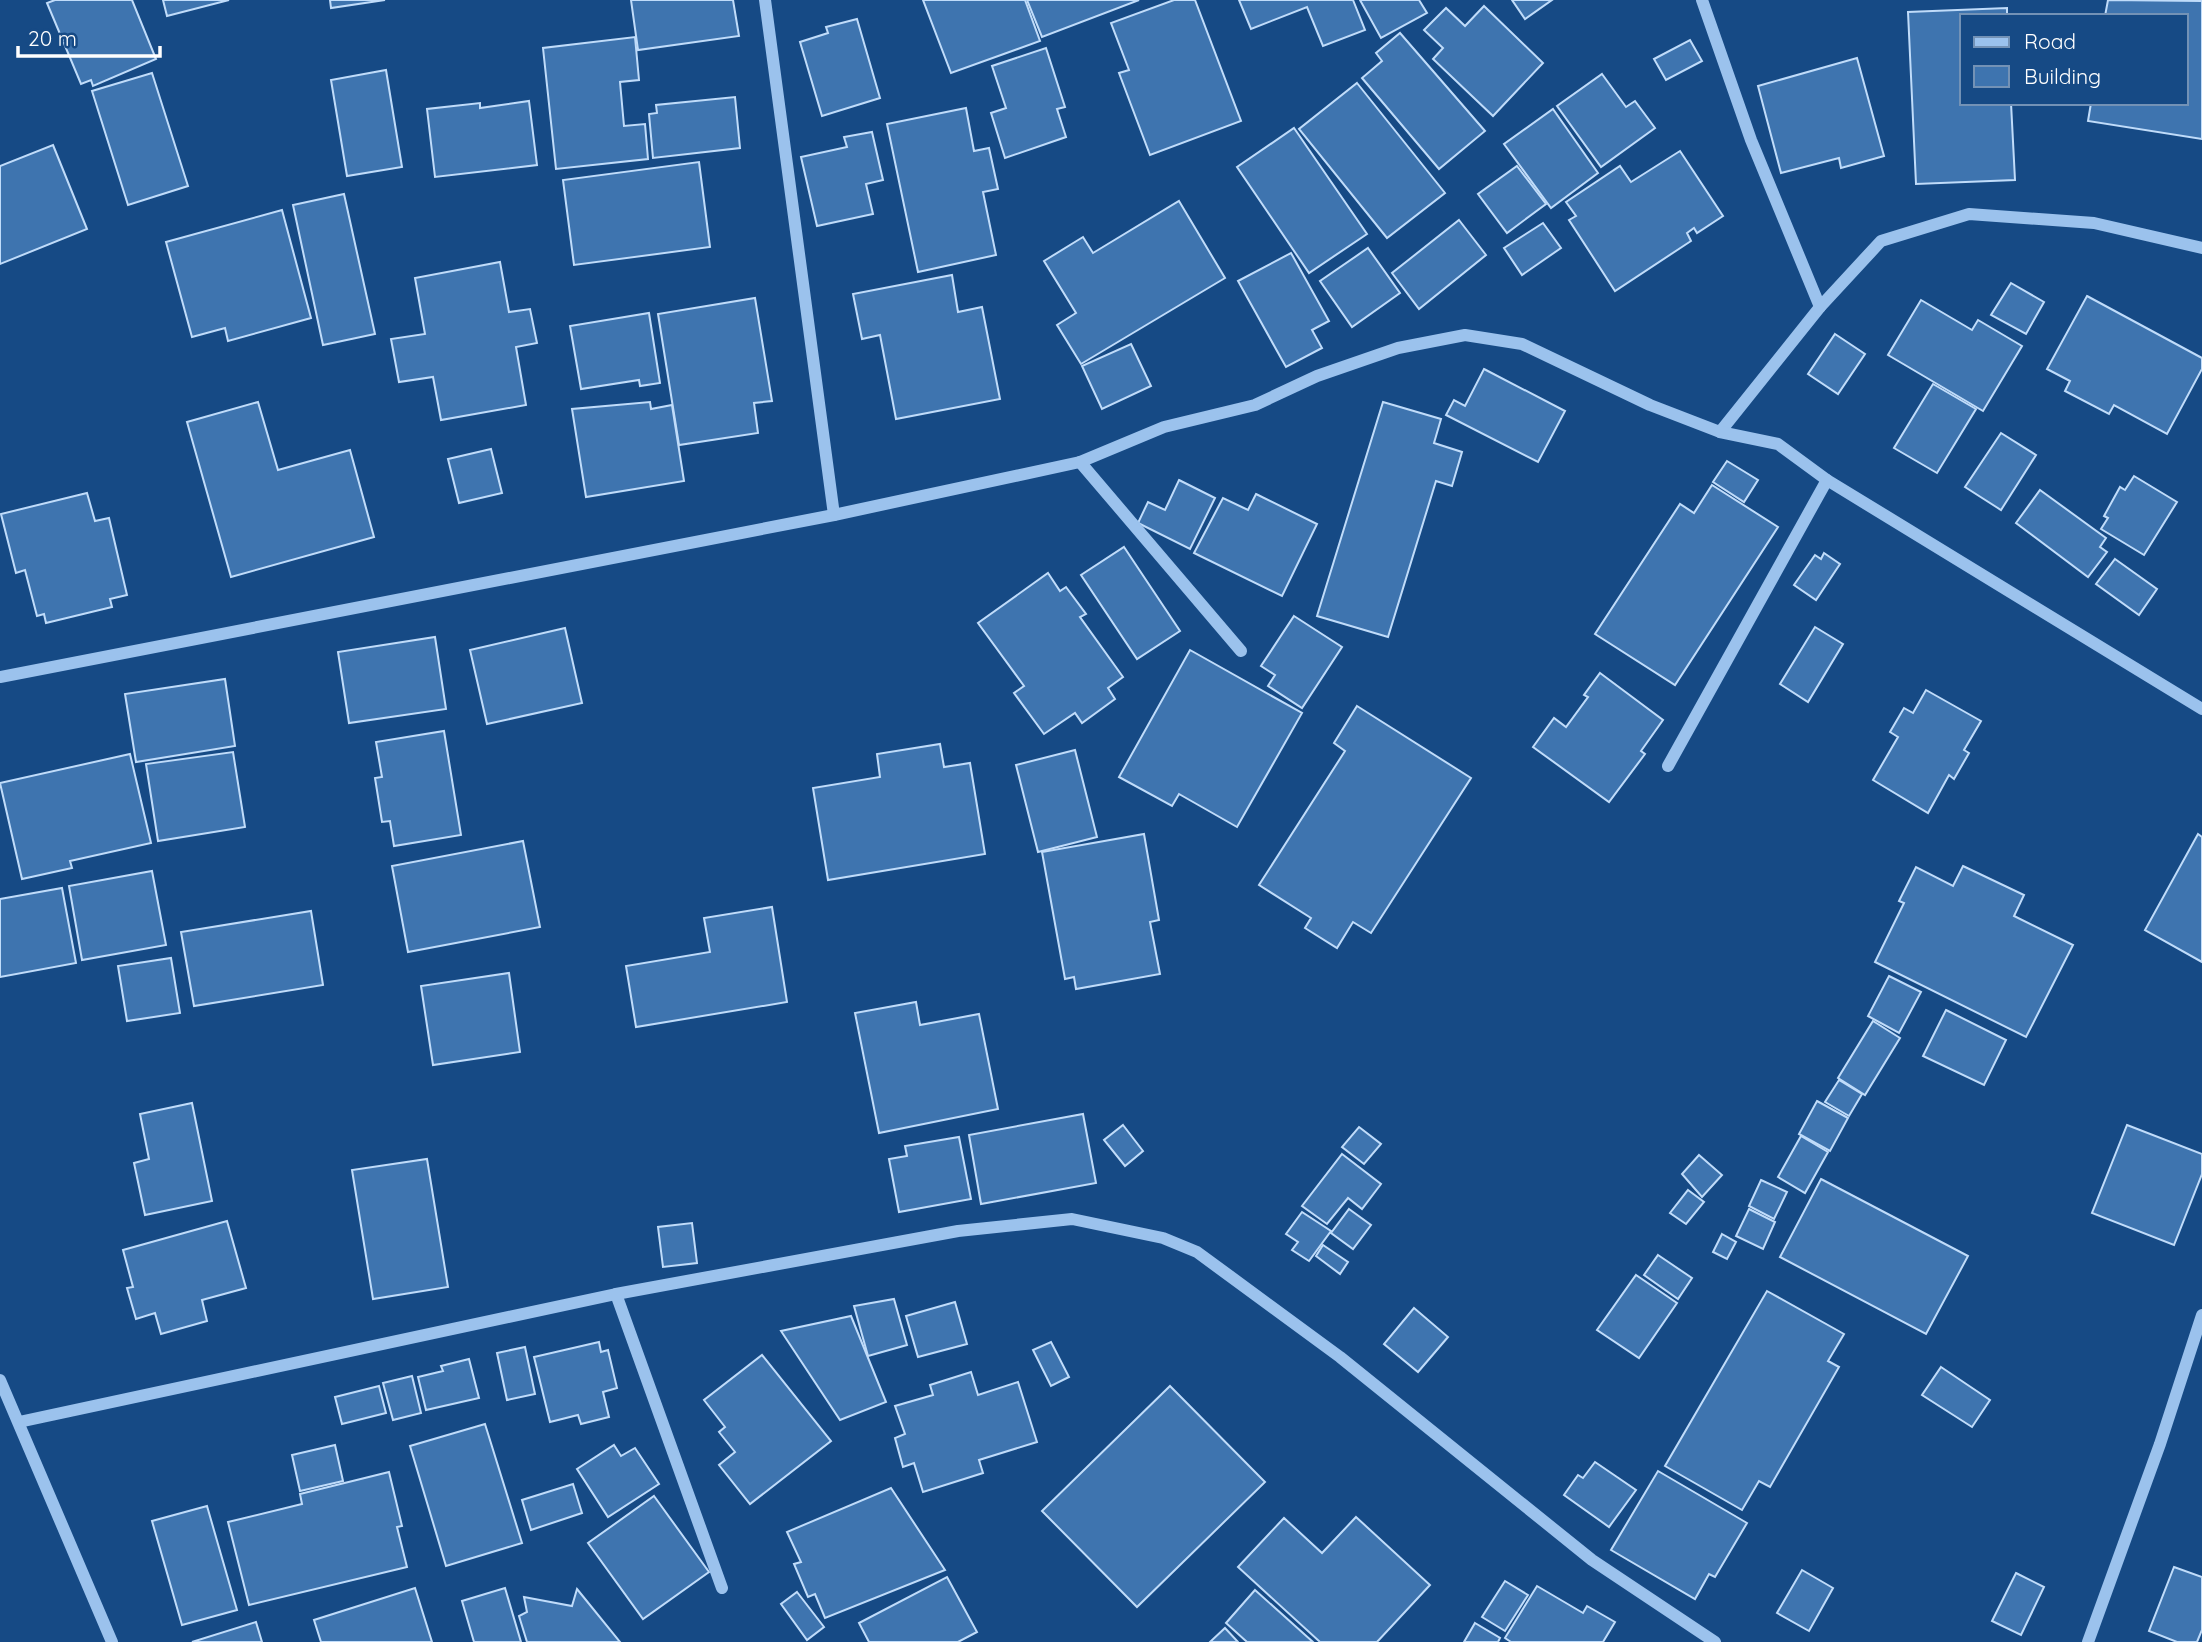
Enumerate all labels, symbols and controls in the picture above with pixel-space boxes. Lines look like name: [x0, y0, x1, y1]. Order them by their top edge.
scale bar: [18, 14, 159, 58]
legend: [1960, 14, 2188, 105]
text: 20 m: [28, 25, 77, 51]
text: Road: [2024, 28, 2076, 54]
text: Building: [2024, 63, 2101, 89]

